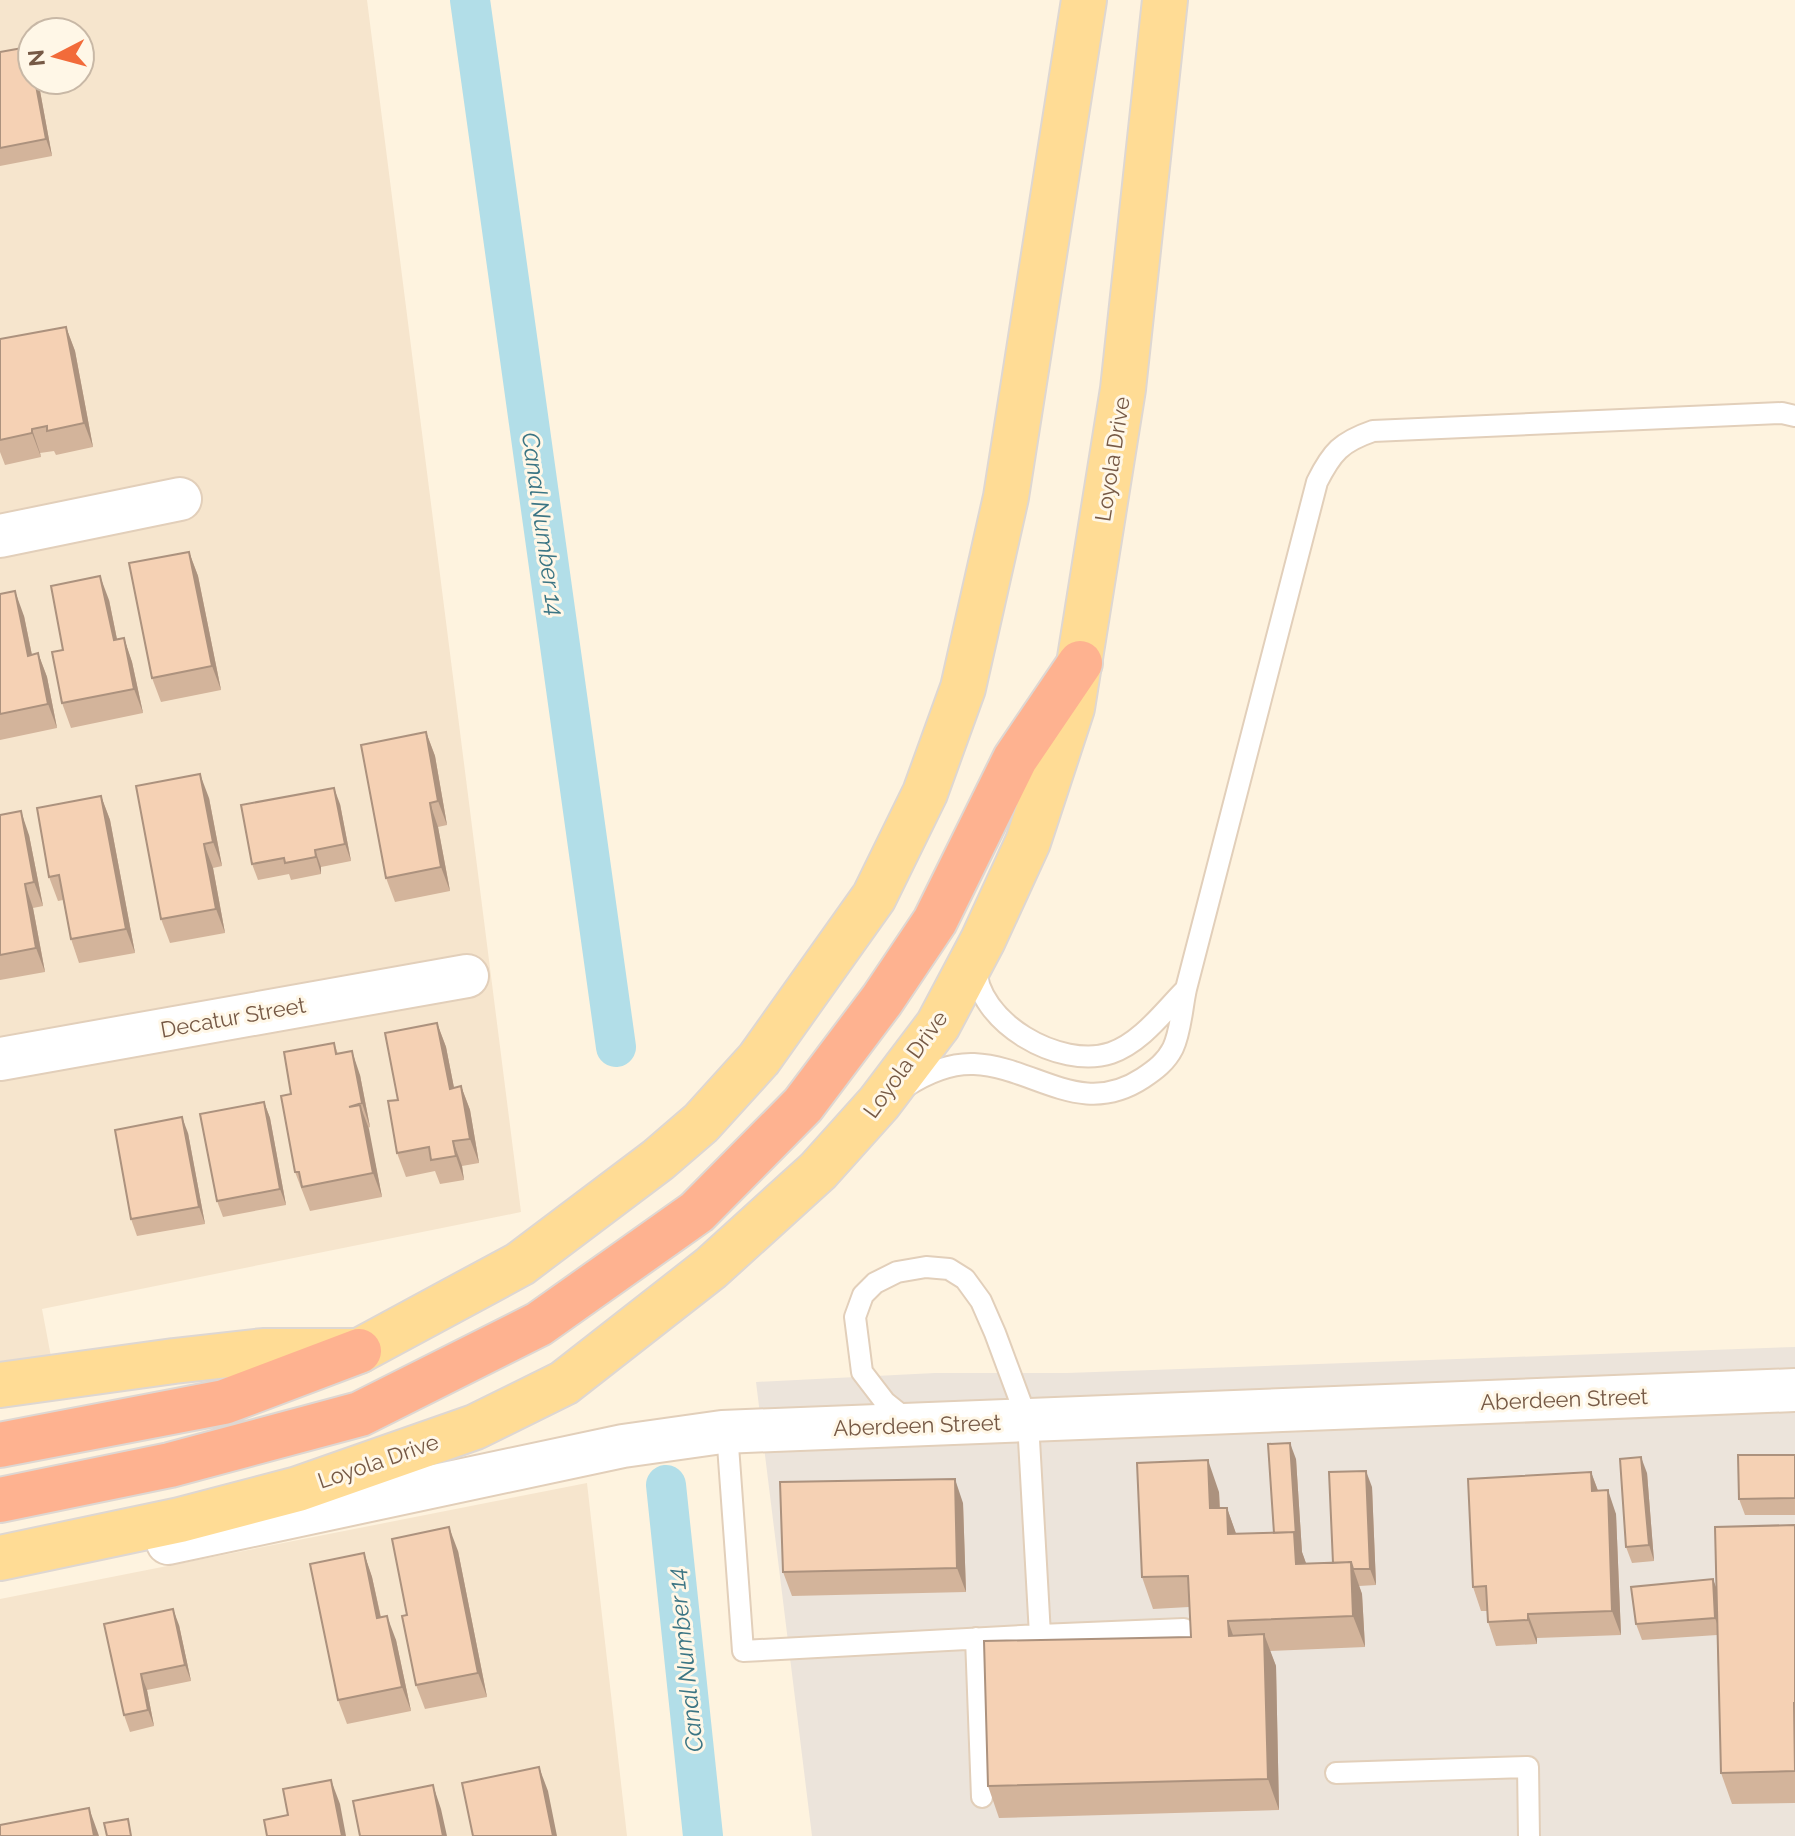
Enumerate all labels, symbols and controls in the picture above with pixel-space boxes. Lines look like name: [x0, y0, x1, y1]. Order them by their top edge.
north arrow: [16, 16, 96, 96]
text: N: [22, 48, 50, 68]
street label: Loyola Drive: [1089, 395, 1135, 523]
water label: Canal Number 14: [516, 430, 570, 618]
street label: Decatur Street: [158, 991, 308, 1043]
street label: Loyola Drive: [857, 1005, 953, 1123]
street label: Aberdeen Street: [1480, 1383, 1649, 1415]
street label: Aberdeen Street: [833, 1409, 1002, 1441]
street label: Loyola Drive: [314, 1428, 442, 1494]
water label: Canal Number 14: [661, 1566, 709, 1754]

